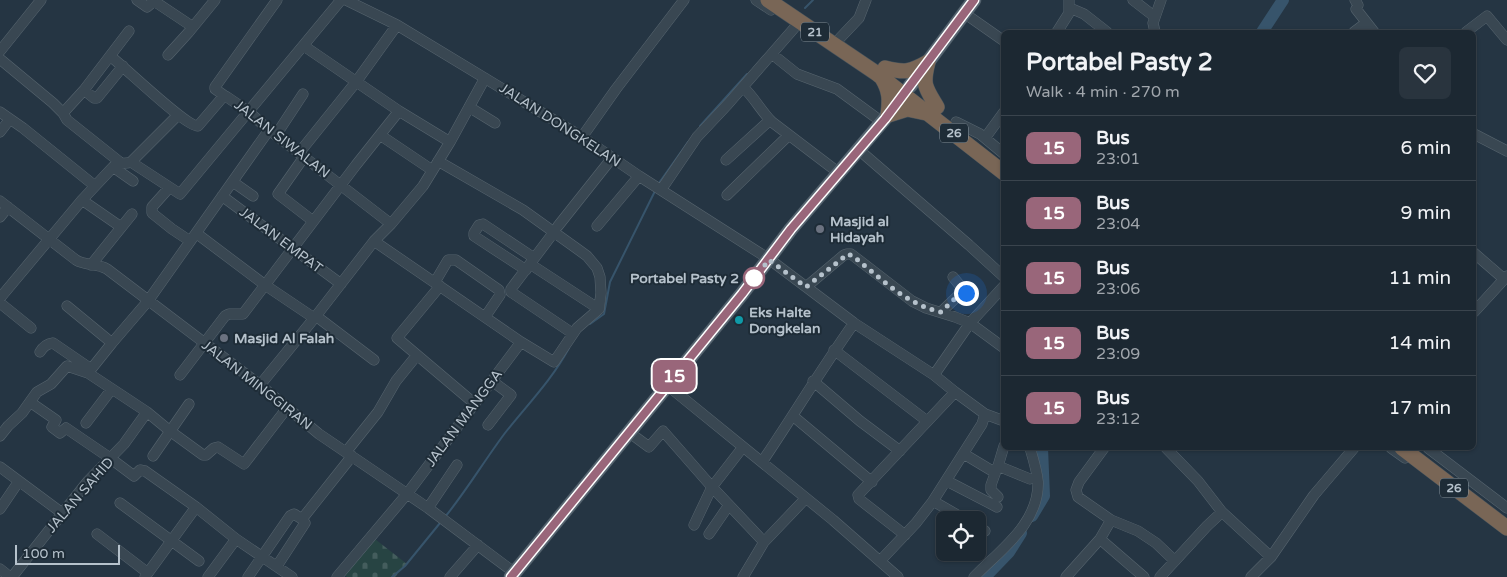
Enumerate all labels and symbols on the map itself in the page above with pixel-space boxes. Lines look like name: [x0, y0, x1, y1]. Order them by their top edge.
road number: 21: [801, 22, 829, 42]
street label: JALAN DONGKELAN: [496, 79, 624, 171]
street label: JALAN SIWALAN: [231, 96, 333, 182]
road number: 26: [940, 124, 968, 142]
street label: JALAN EMPAT: [236, 203, 326, 277]
place label: Masjid al Hidayah: [830, 213, 889, 246]
marker: Masjid al Hidayah: [814, 223, 826, 235]
marker: Portabel Pasty 2: [743, 267, 765, 289]
place label: Portabel Pasty 2: [630, 270, 739, 287]
your location: [954, 281, 979, 306]
place label: Eks Halte Dongkelan: [749, 304, 820, 337]
marker: Eks Halte Dongkelan: [733, 314, 745, 326]
place label: Masjid Al Falah: [234, 330, 334, 347]
marker: Masjid Al Falah: [218, 332, 230, 344]
street label: JALAN MINGGIRAN: [198, 337, 316, 433]
line badge: 15: [652, 360, 696, 392]
street label: JALAN MANGGA: [422, 366, 506, 470]
street label: JALAN SAHID: [43, 454, 117, 536]
road number: 26: [1440, 478, 1468, 498]
scale bar: [15, 542, 120, 565]

